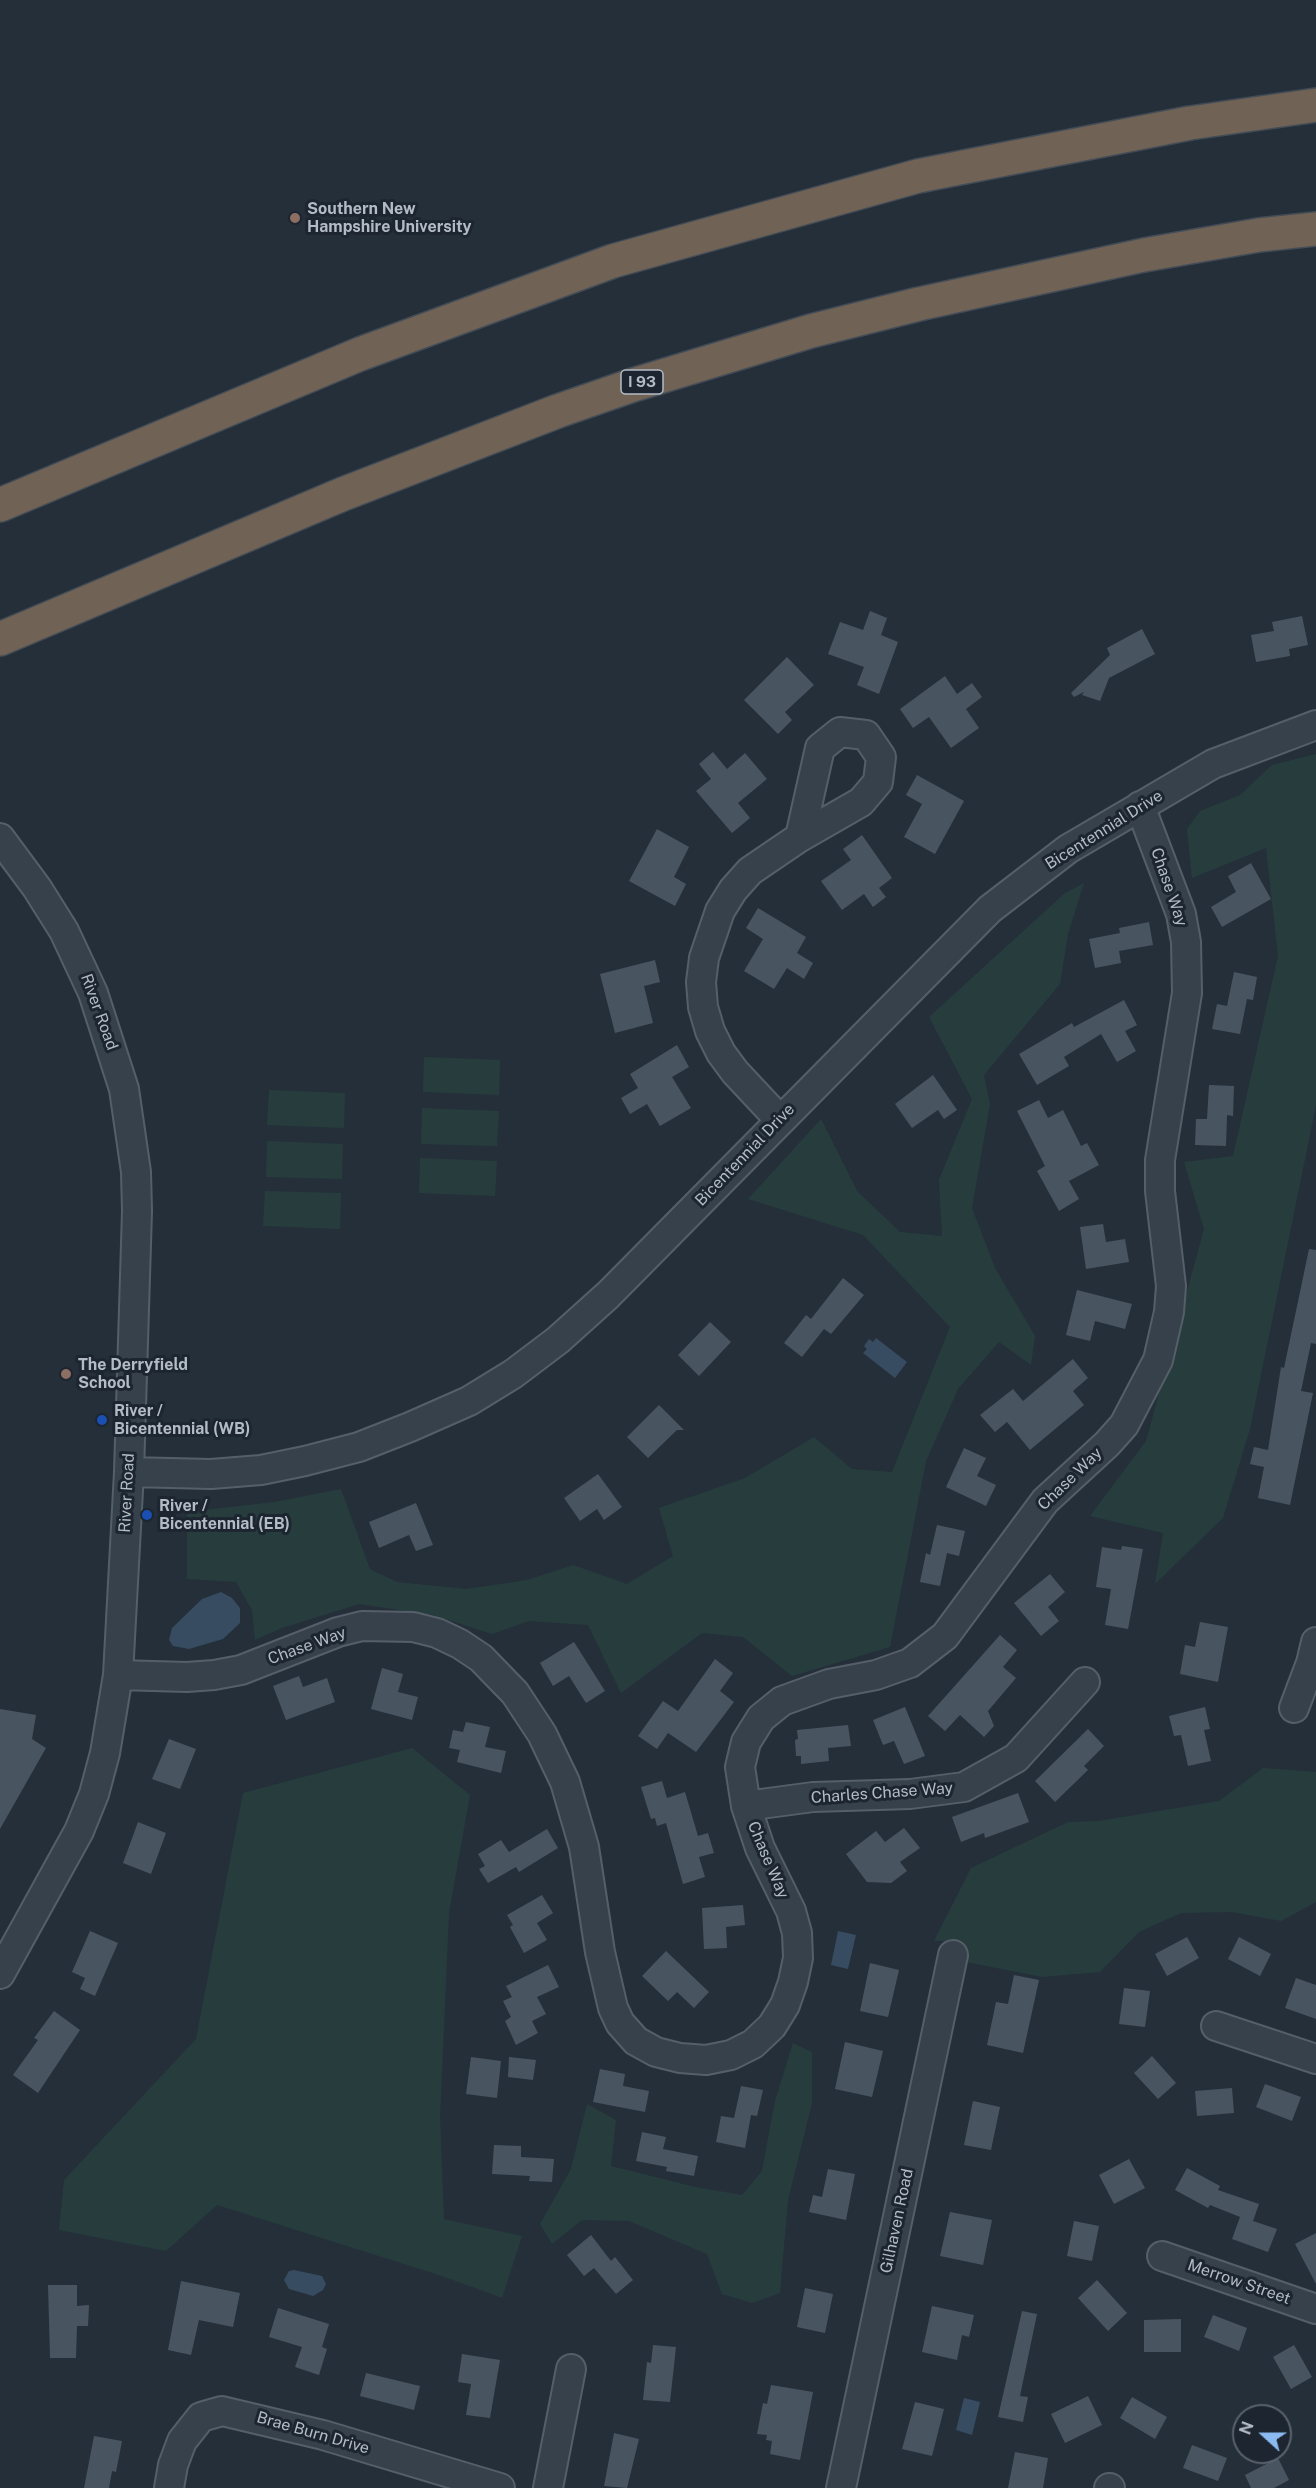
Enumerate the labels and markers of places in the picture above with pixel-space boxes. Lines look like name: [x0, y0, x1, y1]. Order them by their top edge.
place label: Southern New Hampshire University: [307, 199, 472, 237]
marker: Southern New Hampshire University: [288, 211, 302, 225]
place label: The Derryfield School: [78, 1355, 188, 1393]
marker: The Derryfield School: [59, 1367, 73, 1381]
place label: River / Bicentennial (WB): [114, 1401, 250, 1439]
marker: River / Bicentennial (WB): [95, 1413, 109, 1427]
place label: River / Bicentennial (EB): [159, 1496, 290, 1534]
marker: River / Bicentennial (EB): [140, 1508, 154, 1522]

